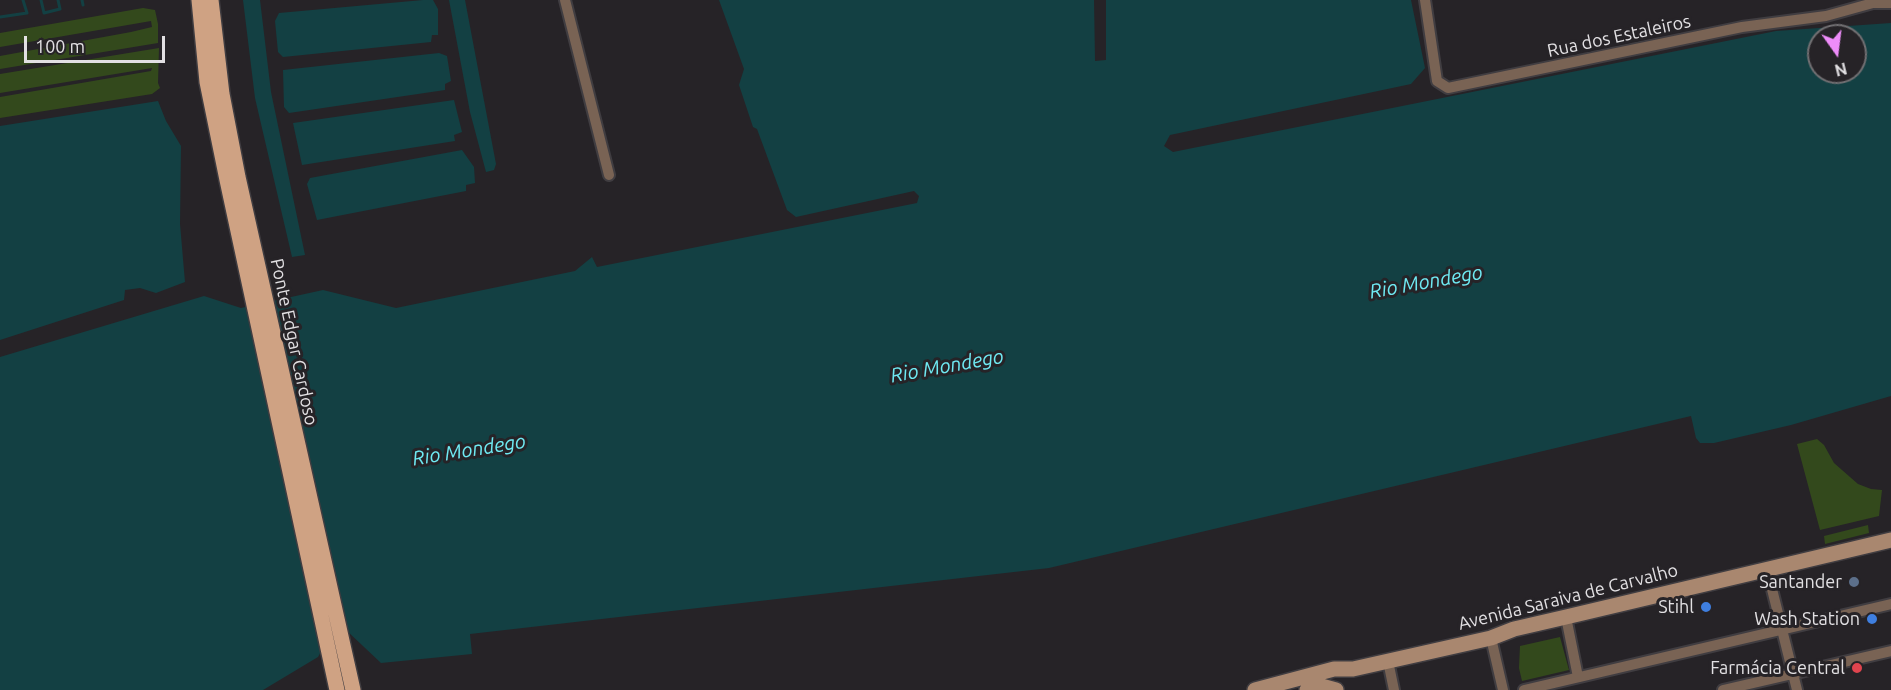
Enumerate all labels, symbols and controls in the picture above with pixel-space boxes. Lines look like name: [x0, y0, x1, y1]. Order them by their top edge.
street label: Rua dos Estaleiros: [1545, 10, 1693, 62]
scale bar: [27, 24, 168, 62]
north arrow: [1807, 24, 1867, 84]
text: 100 m: [35, 36, 85, 56]
text: N: [1833, 59, 1849, 80]
street label: Ponte Edgar Cardoso: [266, 257, 322, 427]
water label: Rio Mondego: [1368, 260, 1484, 304]
water label: Rio Mondego: [889, 344, 1005, 388]
water label: Rio Mondego: [411, 429, 527, 471]
street label: Avenida Saraiva de Carvalho: [1456, 559, 1680, 635]
place label: Santander: [1759, 571, 1842, 593]
marker: Santander: [1847, 575, 1861, 589]
place label: Stihl: [1658, 596, 1694, 618]
marker: Stihl: [1699, 600, 1713, 614]
place label: Wash Station: [1754, 608, 1860, 630]
marker: Wash Station: [1865, 612, 1879, 626]
place label: Farmácia Central: [1710, 657, 1845, 679]
marker: Farmácia Central: [1850, 661, 1864, 675]

